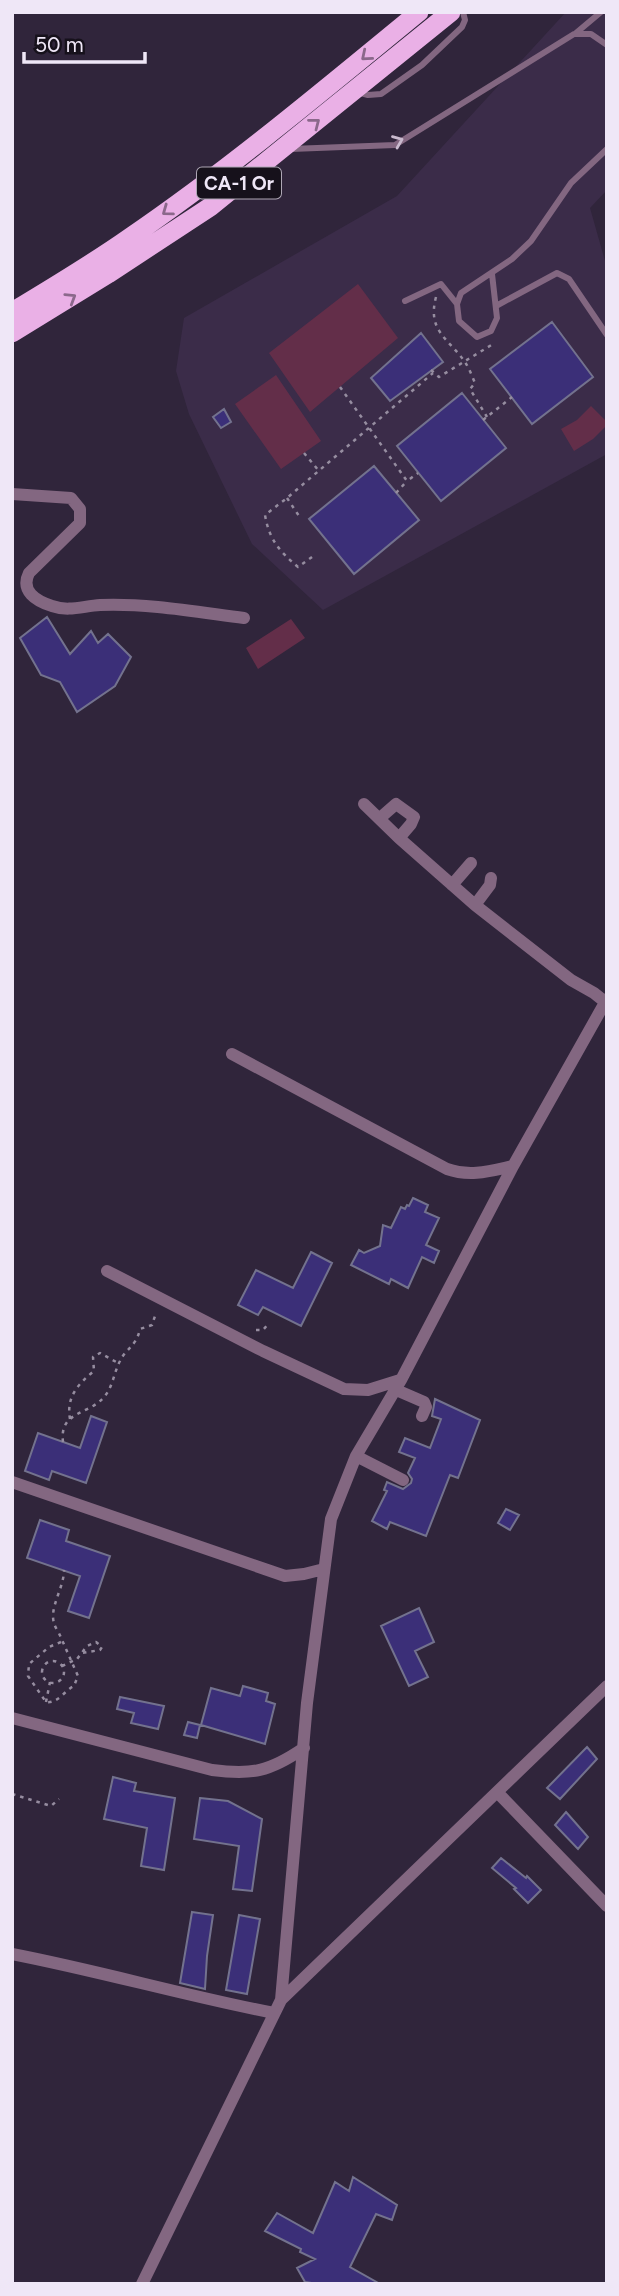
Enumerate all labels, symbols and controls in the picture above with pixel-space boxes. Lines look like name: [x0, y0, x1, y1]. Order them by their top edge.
scale bar: [24, 21, 145, 65]
text: 50 m: [35, 32, 84, 57]
one-way arrow: [361, 47, 374, 60]
one-way arrow: [307, 119, 320, 131]
one-way arrow: [391, 135, 403, 149]
road number: CA-1 Or: [197, 168, 281, 198]
one-way arrow: [163, 203, 175, 215]
one-way arrow: [63, 293, 76, 306]

